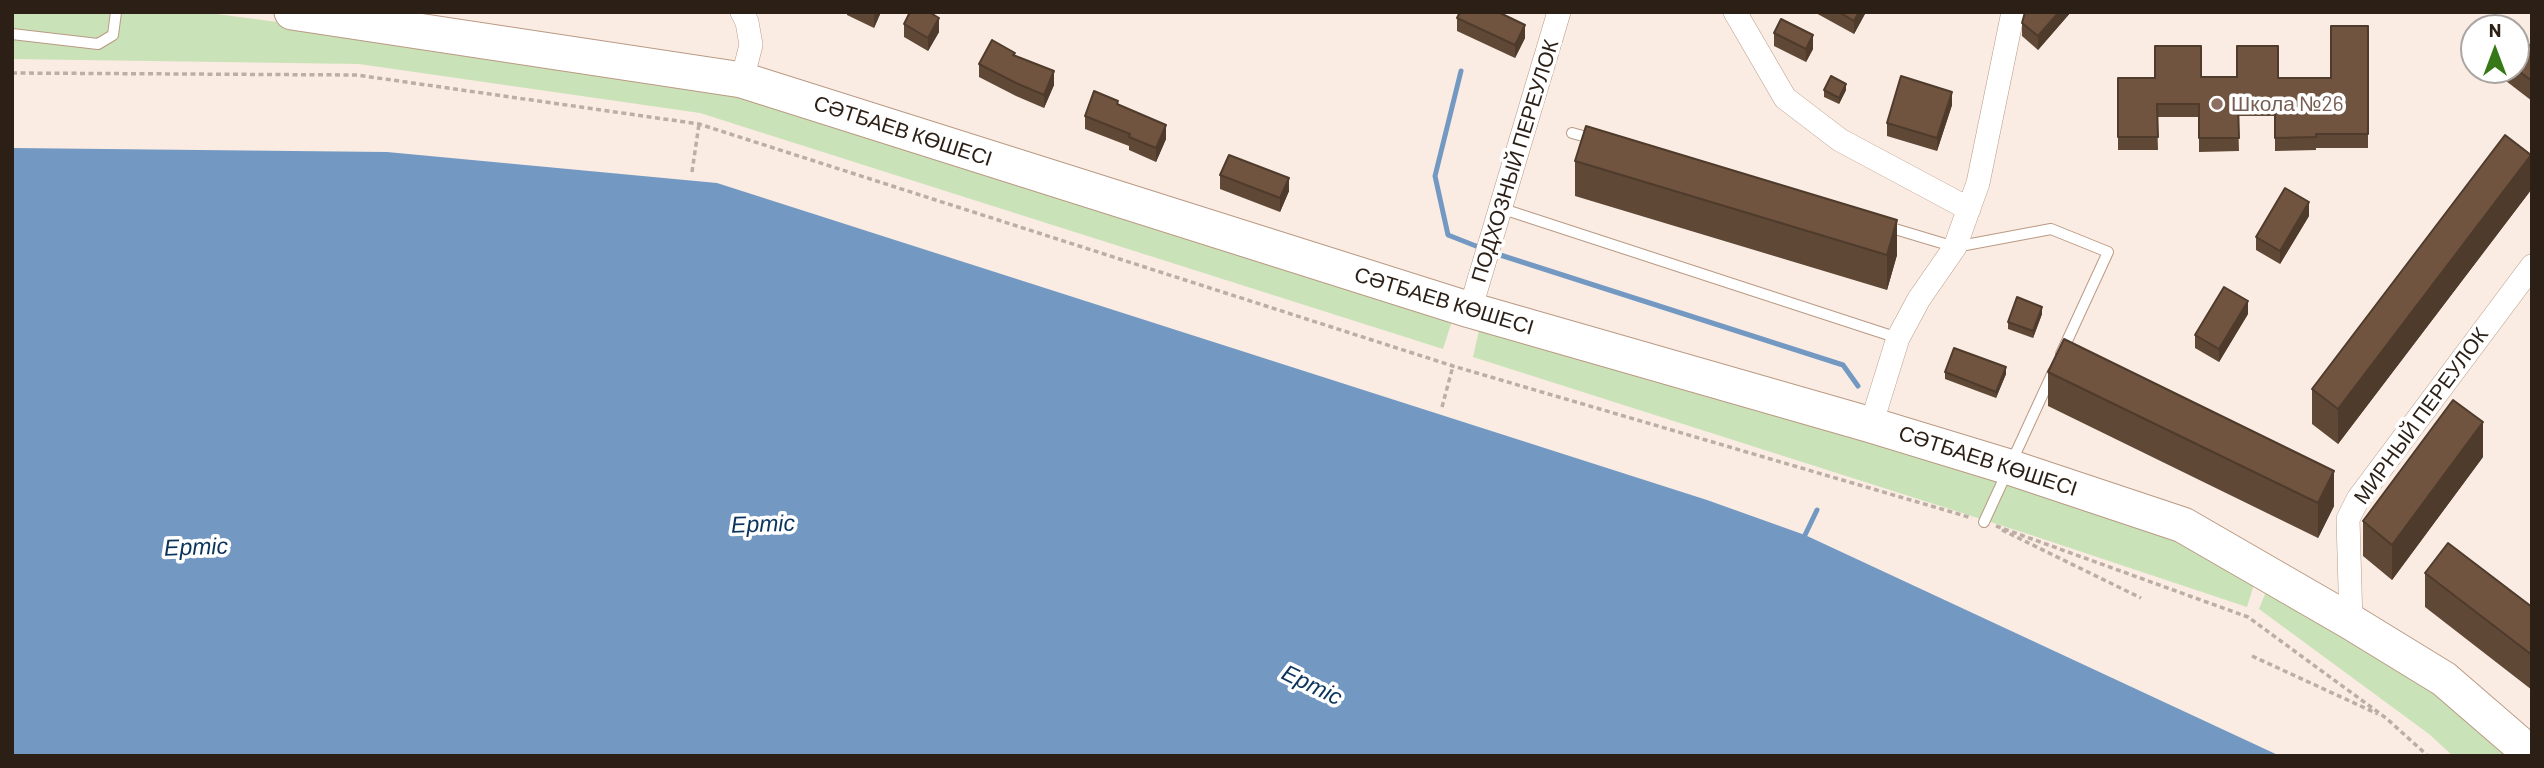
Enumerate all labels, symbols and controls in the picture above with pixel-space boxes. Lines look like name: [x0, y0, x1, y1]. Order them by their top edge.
north arrow: [2460, 14, 2530, 84]
text: N: [2489, 18, 2501, 41]
street label: ПОДХОЗНЫЙ ПЕРЕУЛОК: [1466, 37, 1564, 285]
street label: СӘТБАЕВ КӨШЕСІ: [811, 90, 995, 172]
place label: Школа №26: [2231, 91, 2344, 117]
marker: Школа №26: [2209, 96, 2225, 112]
street label: СӘТБАЕВ КӨШЕСІ: [1351, 262, 1537, 340]
street label: МИРНЫЙ ПЕРЕУЛОК: [2349, 323, 2493, 509]
street label: СӘТБАЕВ КӨШЕСІ: [1896, 420, 2080, 502]
water label: Ертіс: [731, 509, 795, 539]
water label: Ертіс: [164, 532, 228, 562]
water label: Ертіс: [1277, 659, 1347, 711]

